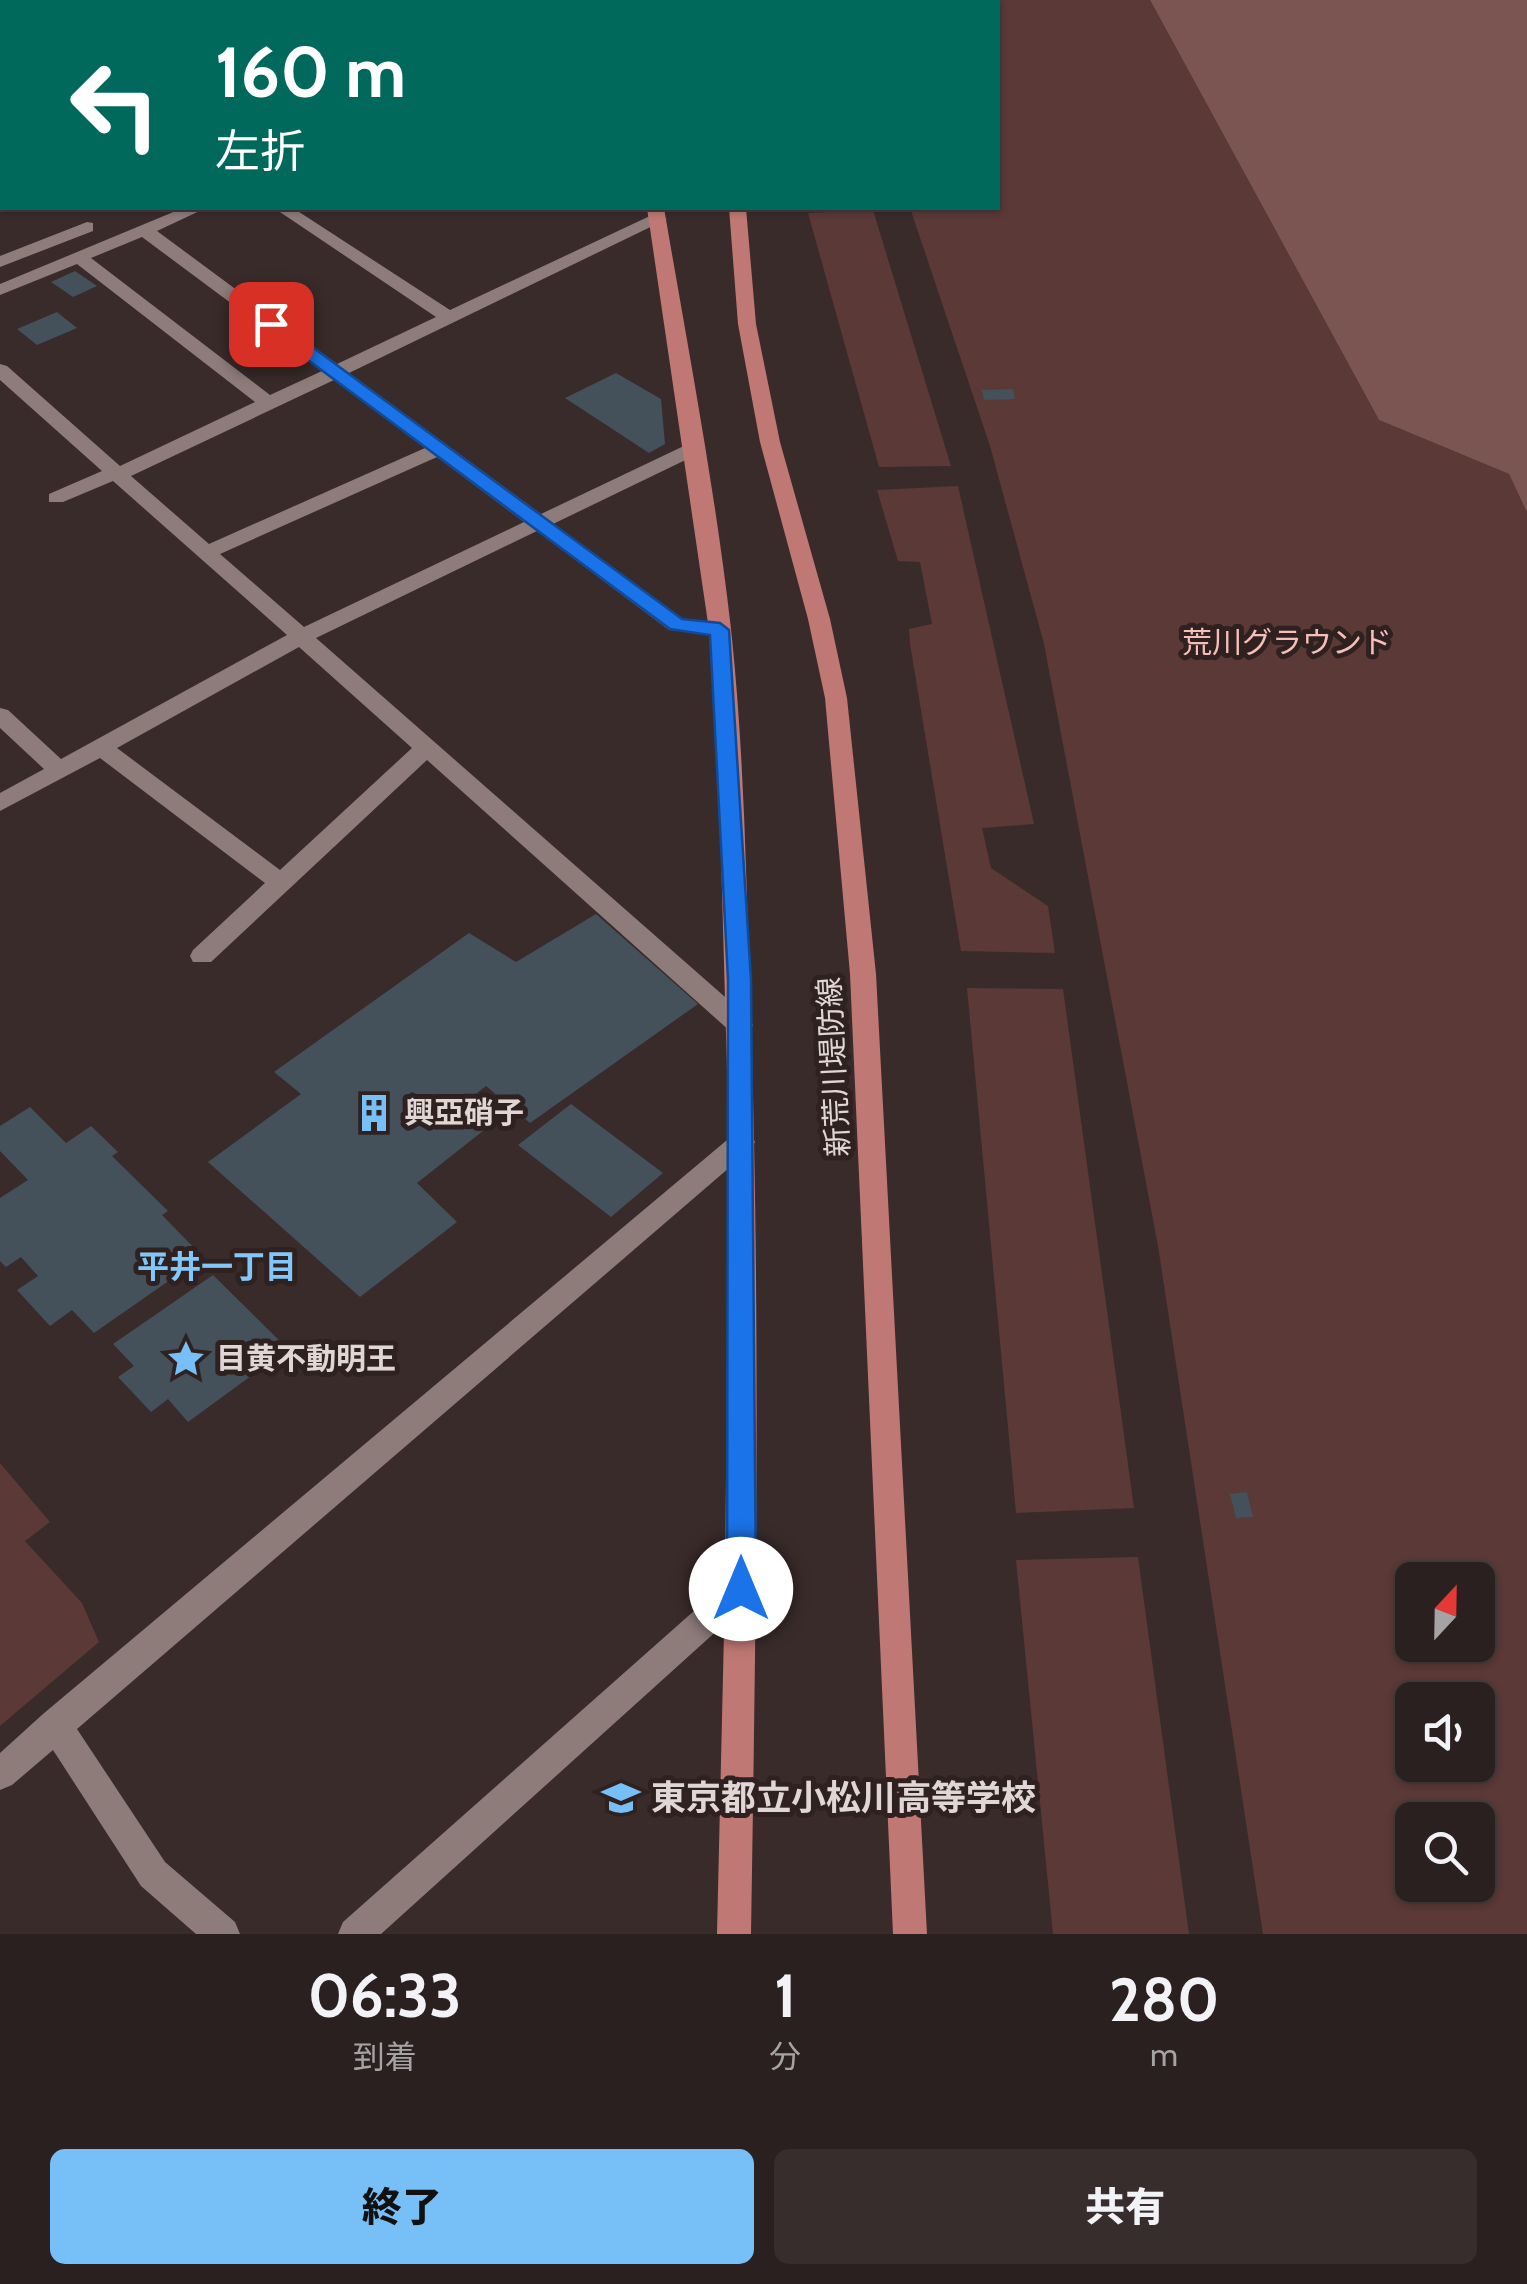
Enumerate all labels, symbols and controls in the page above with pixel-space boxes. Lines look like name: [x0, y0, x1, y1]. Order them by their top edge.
text: 160 m: [215, 29, 406, 115]
icon: left: [50, 40, 180, 170]
text: 左折: [215, 124, 305, 178]
pin: [229, 282, 314, 367]
icon: arrive: [244, 297, 299, 352]
park label: 荒川グラウンド: [1182, 624, 1392, 661]
street label: 新荒川堤防線: [810, 976, 857, 1158]
building icon: 興亞硝子: [353, 1092, 395, 1134]
place label: 興亞硝子: [404, 1094, 524, 1131]
district label: 平井一丁目: [137, 1247, 297, 1286]
place icon: 目黄不動明王: [165, 1338, 207, 1380]
place label: 目黄不動明王: [216, 1340, 396, 1377]
position arrow: [689, 1537, 793, 1641]
north arrow: [1395, 1562, 1495, 1662]
map controls: [1395, 1562, 1495, 1902]
button: sound: [1395, 1682, 1495, 1782]
place label: 東京都立小松川高等学校: [651, 1776, 1036, 1819]
school or university icon: 東京都立小松川高等学校: [600, 1777, 642, 1819]
button: search: [1395, 1802, 1495, 1902]
text: 06:33: [308, 1959, 462, 2032]
text: 1: [774, 1959, 796, 2032]
text: 280: [1109, 1963, 1219, 2036]
text: m: [1150, 2035, 1178, 2074]
text: 到着: [353, 2037, 417, 2076]
text: 分: [769, 2037, 801, 2076]
button: 終了: [50, 2149, 754, 2264]
button: 共有: [774, 2149, 1477, 2264]

